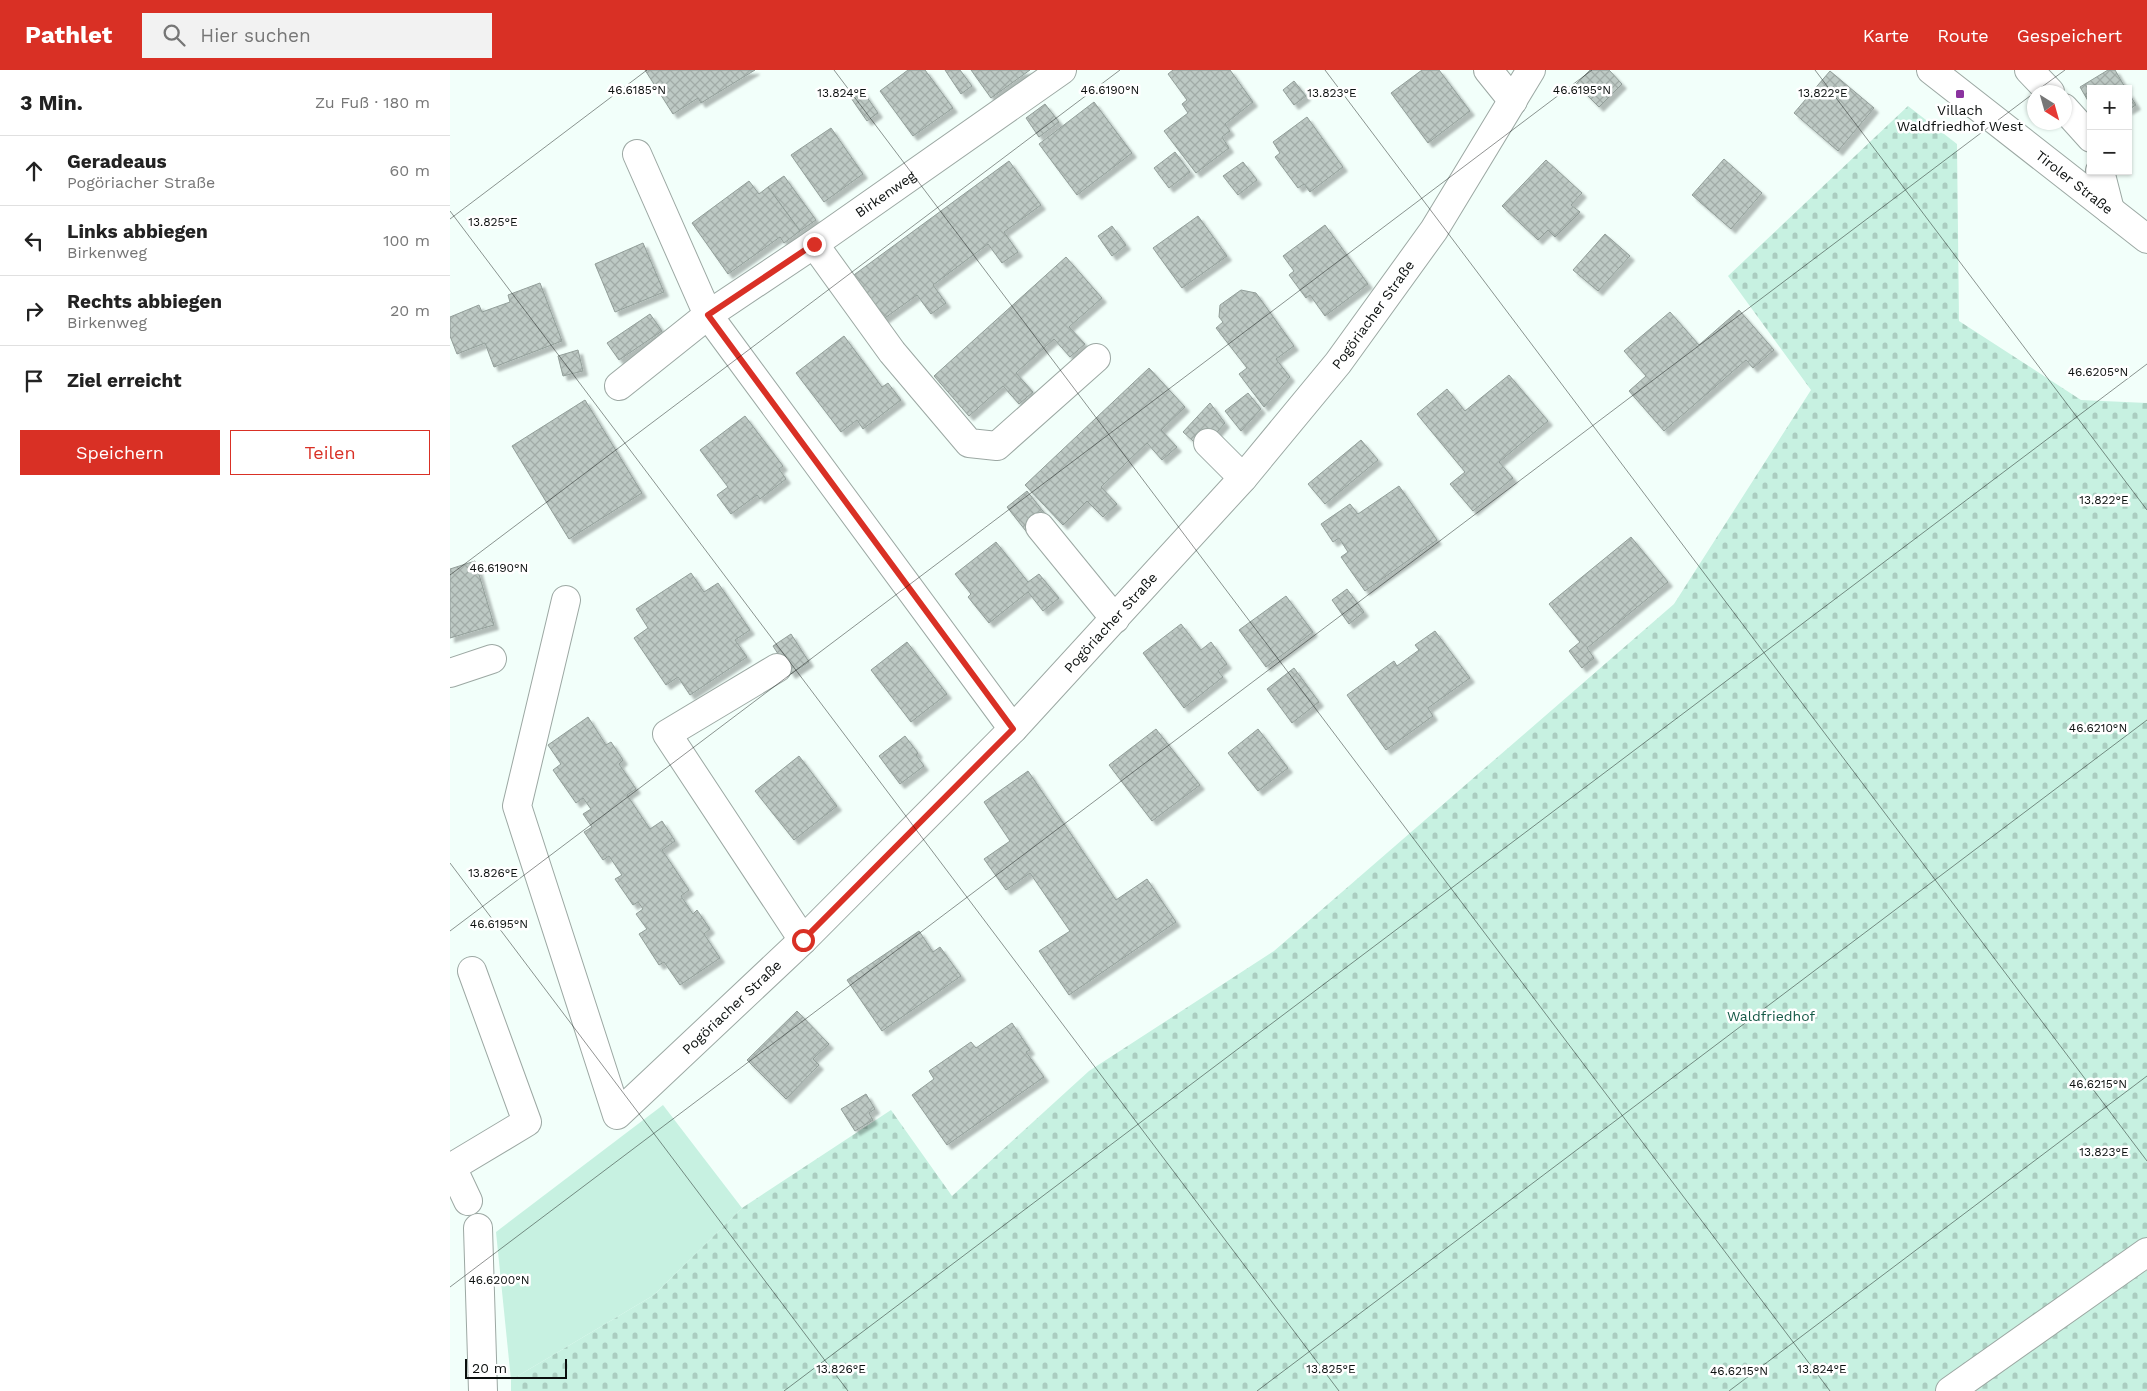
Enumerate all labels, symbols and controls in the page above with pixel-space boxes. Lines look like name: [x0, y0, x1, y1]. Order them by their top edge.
search box: [142, 13, 492, 58]
text: Pathlet: [25, 21, 112, 49]
icon: search: [160, 21, 188, 49]
text: Hier suchen: [200, 24, 311, 47]
text: Karte: [1863, 25, 1909, 46]
text: Route: [1937, 25, 1989, 46]
text: Gespeichert: [2017, 25, 2122, 46]
text: 46.6185°N: [608, 83, 666, 97]
text: 46.6190°N: [1081, 83, 1139, 97]
text: 46.6195°N: [1553, 83, 1611, 97]
north arrow: [2027, 85, 2072, 130]
map controls: [2087, 85, 2132, 175]
button: +: [2087, 85, 2132, 130]
text: 13.824°E: [817, 86, 867, 100]
text: 13.823°E: [1307, 86, 1357, 100]
text: 13.822°E: [1798, 86, 1848, 100]
marker: Villach Waldfriedhof West: [1954, 88, 1966, 100]
text: 3 Min.: [20, 90, 83, 115]
text: Zu Fuß · 180 m: [315, 93, 430, 112]
place label: Villach Waldfriedhof West: [1897, 102, 2023, 134]
button: −: [2087, 130, 2132, 175]
street label: Tiroler Straße: [2033, 147, 2116, 217]
text: Geradeaus: [67, 150, 167, 173]
icon: ahead: [20, 157, 48, 185]
text: 60 m: [390, 161, 430, 180]
street label: Birkenweg: [852, 167, 919, 221]
text: Pogöriacher Straße: [67, 173, 215, 192]
text: 13.825°E: [468, 215, 518, 229]
text: Links abbiegen: [67, 220, 208, 243]
icon: left: [20, 227, 48, 255]
text: 100 m: [383, 231, 430, 250]
route end: [803, 233, 826, 256]
text: Birkenweg: [67, 243, 147, 262]
street label: Pogöriacher Straße: [1329, 257, 1417, 372]
text: Rechts abbiegen: [67, 290, 222, 313]
icon: right: [20, 297, 48, 325]
text: 20 m: [390, 301, 430, 320]
text: Birkenweg: [67, 313, 147, 332]
text: 46.6205°N: [2068, 365, 2128, 379]
icon: arrive: [20, 367, 48, 395]
text: Ziel erreicht: [67, 369, 182, 392]
button: Speichern: [20, 430, 220, 475]
button: Teilen: [230, 430, 430, 475]
text: 13.822°E: [2079, 493, 2129, 507]
text: 46.6190°N: [470, 561, 528, 575]
street label: Pogöriacher Straße: [1061, 569, 1160, 676]
text: 46.6210°N: [2069, 721, 2127, 735]
text: 13.826°E: [468, 866, 518, 880]
text: 46.6195°N: [470, 917, 528, 931]
route start: [792, 929, 815, 952]
street label: Pogöriacher Straße: [679, 957, 784, 1057]
park label: Waldfriedhof: [1727, 1008, 1816, 1024]
text: 46.6215°N: [2069, 1077, 2127, 1091]
text: 13.823°E: [2079, 1145, 2129, 1159]
text: 46.6200°N: [468, 1273, 530, 1287]
scale bar: [465, 1356, 568, 1379]
text: 20 m: [472, 1360, 507, 1376]
text: 13.826°E: [816, 1362, 866, 1376]
text: 13.825°E: [1306, 1362, 1356, 1376]
text: 13.824°E: [1797, 1362, 1847, 1376]
text: 46.6215°N: [1710, 1364, 1768, 1378]

